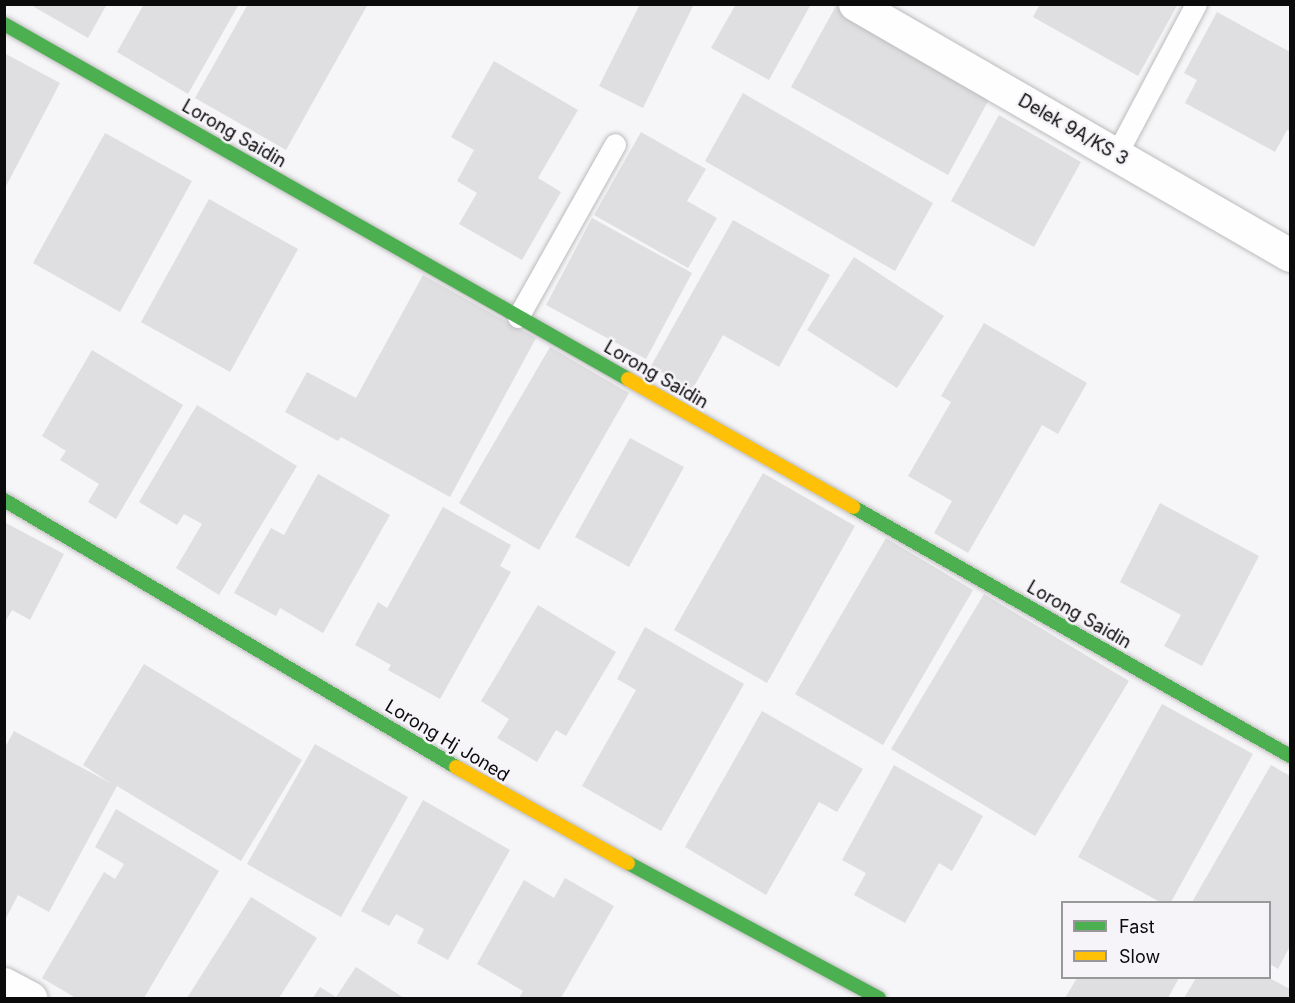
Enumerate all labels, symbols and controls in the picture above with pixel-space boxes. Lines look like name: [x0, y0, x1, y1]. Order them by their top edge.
street label: Delek 9A/KS 3: [1014, 90, 1132, 170]
street label: Lorong Saidin: [178, 95, 290, 173]
street label: Lorong Saidin: [600, 336, 712, 414]
street label: Lorong Saidin: [1023, 576, 1135, 654]
street label: Lorong Hj Joned: [381, 695, 513, 787]
legend: [1061, 901, 1271, 979]
text: Fast: [1119, 916, 1155, 937]
text: Slow: [1119, 946, 1160, 967]

